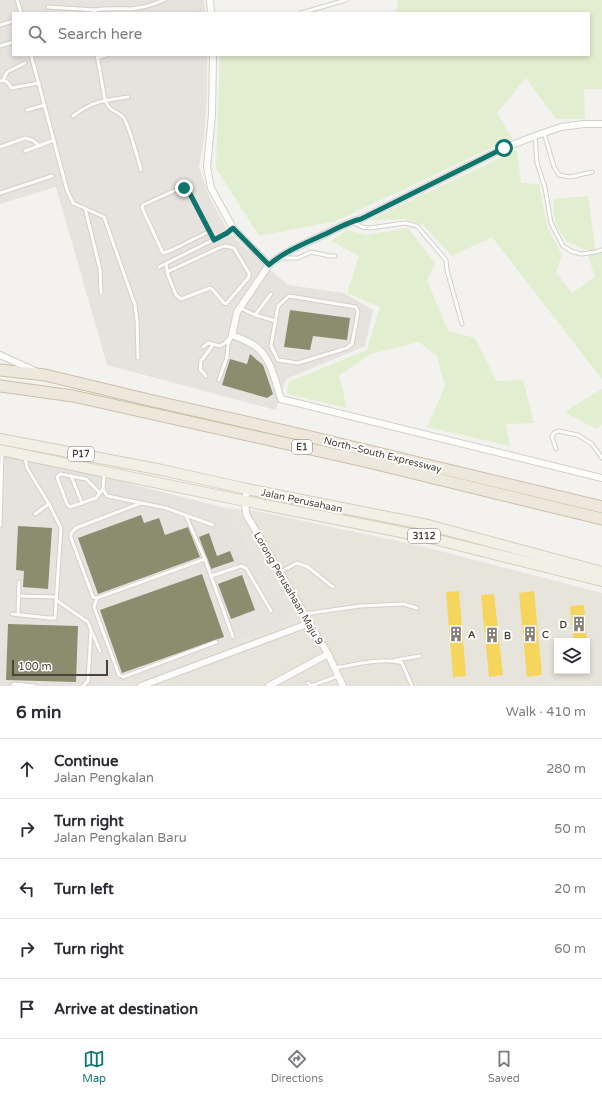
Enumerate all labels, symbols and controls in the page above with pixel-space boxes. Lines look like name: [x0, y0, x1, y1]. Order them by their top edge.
search box: [12, 12, 590, 56]
icon: search: [26, 23, 48, 45]
text: Search here: [58, 25, 142, 43]
route start: [495, 139, 513, 157]
route end: [175, 179, 193, 197]
street label: North–South Expressway: [323, 435, 444, 476]
road number: E1: [292, 440, 312, 454]
road number: P17: [68, 447, 94, 461]
street label: Jalan Perusahaan: [260, 486, 344, 515]
road number: 3112: [408, 529, 440, 543]
street label: Lorong Perusahaan Maju 9: [251, 530, 325, 647]
building icon: D: [570, 615, 588, 633]
place label: D: [559, 619, 567, 631]
building icon: A: [447, 625, 465, 643]
building icon: C: [521, 625, 539, 643]
building icon: B: [483, 626, 501, 644]
place label: A: [468, 629, 476, 641]
place label: C: [542, 629, 549, 641]
place label: B: [504, 630, 511, 642]
map controls: [554, 638, 590, 674]
button: layers: [554, 638, 590, 674]
scale bar: [12, 658, 108, 677]
text: 100 m: [18, 660, 52, 673]
text: 6 min: [16, 702, 61, 723]
text: Walk · 410 m: [506, 704, 586, 720]
text: Continue: [54, 752, 118, 770]
icon: ahead: [16, 758, 38, 780]
text: 280 m: [546, 761, 586, 777]
text: Jalan Pengkalan: [54, 770, 154, 786]
text: Turn right: [54, 812, 124, 830]
icon: right: [16, 818, 38, 840]
text: 50 m: [554, 821, 586, 837]
text: Jalan Pengkalan Baru: [54, 830, 187, 846]
icon: left: [16, 878, 38, 900]
text: Turn left: [54, 880, 114, 898]
text: 20 m: [554, 881, 586, 897]
icon: right: [16, 938, 38, 960]
text: Turn right: [54, 940, 124, 958]
text: 60 m: [554, 941, 586, 957]
icon: arrive: [16, 998, 38, 1020]
text: Arrive at destination: [54, 1000, 198, 1018]
tab: Map: [82, 1048, 106, 1085]
tab: Directions: [271, 1048, 323, 1085]
tab: Saved: [488, 1048, 520, 1085]

